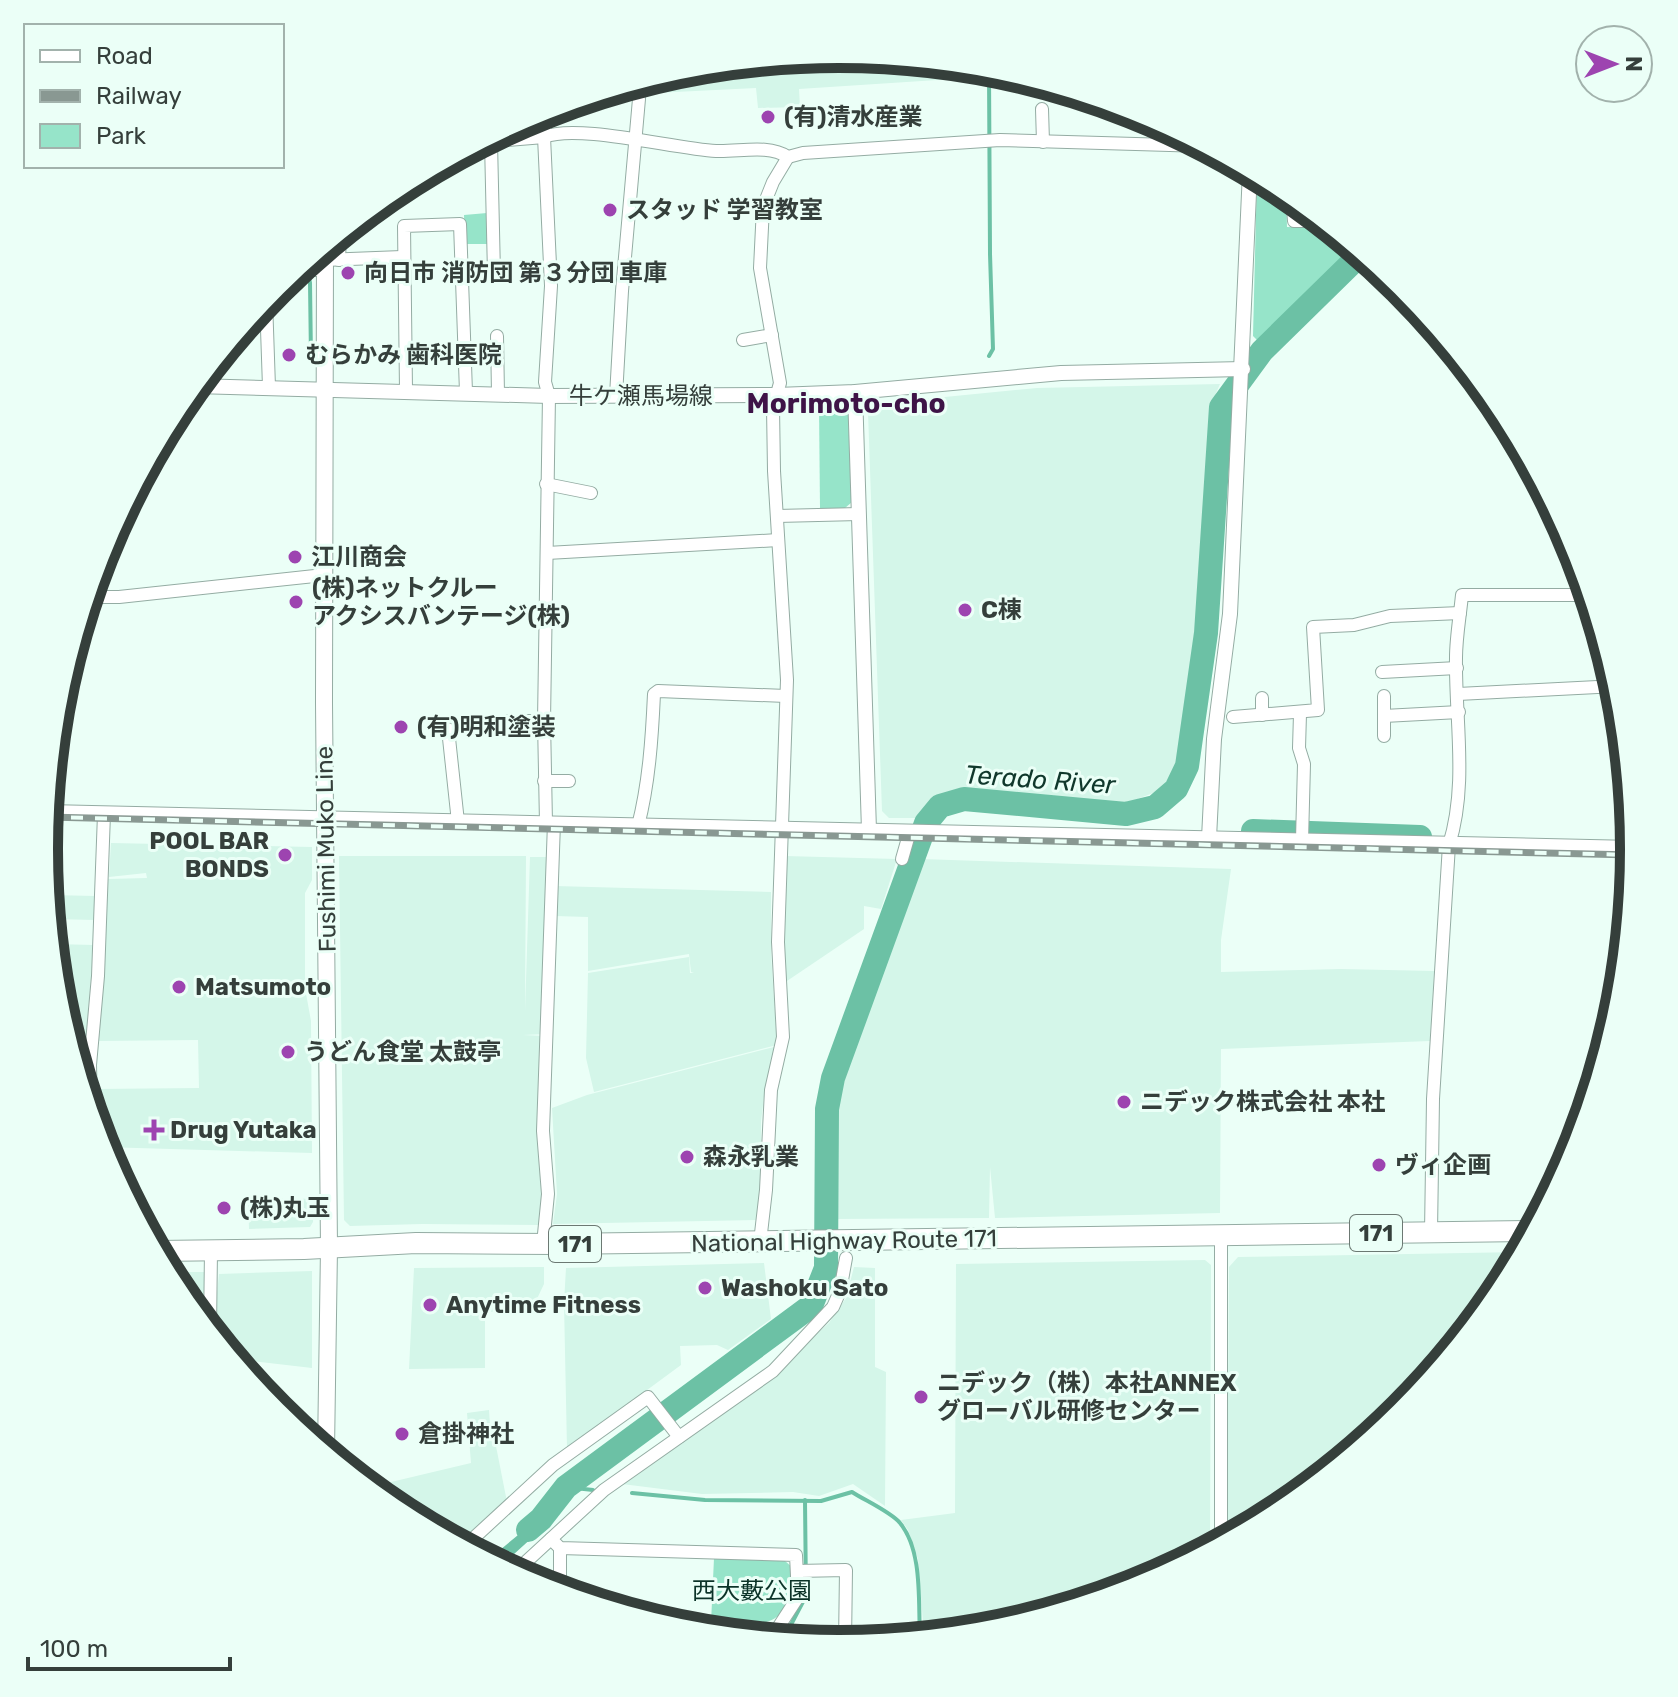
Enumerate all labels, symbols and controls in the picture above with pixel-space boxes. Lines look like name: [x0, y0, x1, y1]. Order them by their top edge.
legend: [24, 24, 284, 168]
north arrow: [1574, 24, 1654, 104]
text: Road: [96, 42, 153, 70]
text: N: [1620, 56, 1647, 72]
text: Railway: [96, 82, 182, 110]
place label: (有)清水産業: [784, 103, 922, 131]
marker: (有)清水産業: [759, 108, 777, 126]
text: Park: [96, 122, 147, 150]
place label: スタッド 学習教室: [626, 196, 823, 224]
marker: スタッド 学習教室: [601, 201, 619, 219]
place label: 向日市 消防団 第３分団 車庫: [364, 259, 667, 287]
marker: 向日市 消防団 第３分団 車庫: [339, 264, 357, 282]
place label: むらかみ 歯科医院: [305, 341, 502, 369]
marker: むらかみ 歯科医院: [280, 346, 298, 364]
street label: 牛ケ瀬馬場線: [569, 382, 713, 410]
district label: Morimoto-cho: [746, 387, 946, 420]
place label: 江川商会: [311, 543, 407, 571]
marker: 江川商会: [286, 548, 304, 566]
place label: (株)ネットクルー アクシスバンテージ(株): [312, 574, 570, 630]
marker: (株)ネットクルー アクシスバンテージ(株): [287, 593, 305, 611]
place label: C棟: [981, 596, 1022, 624]
marker: C棟: [956, 601, 974, 619]
place label: (有)明和塗装: [417, 713, 555, 741]
marker: (有)明和塗装: [392, 718, 410, 736]
street label: Fushimi Muko Line: [310, 746, 342, 952]
water label: Terado River: [964, 759, 1117, 801]
place label: POOL BAR BONDS: [149, 827, 269, 883]
marker: POOL BAR BONDS: [276, 846, 294, 864]
place label: Matsumoto: [195, 973, 331, 1001]
marker: Matsumoto: [170, 978, 188, 996]
place label: うどん食堂 太鼓亭: [304, 1038, 501, 1066]
marker: うどん食堂 太鼓亭: [279, 1043, 297, 1061]
place label: ニデック株式会社 本社: [1140, 1088, 1385, 1116]
marker: ニデック株式会社 本社: [1115, 1093, 1133, 1111]
place label: Drug Yutaka: [170, 1116, 317, 1144]
marker: Drug Yutaka: [145, 1121, 163, 1139]
place label: 森永乳業: [703, 1143, 799, 1171]
marker: 森永乳業: [678, 1148, 696, 1166]
place label: ヴィ企画: [1395, 1151, 1491, 1179]
marker: ヴィ企画: [1370, 1156, 1388, 1174]
place label: (株)丸玉: [240, 1194, 330, 1222]
marker: (株)丸玉: [215, 1199, 233, 1217]
road number: 171: [1350, 1215, 1402, 1251]
street label: National Highway Route 171: [691, 1224, 997, 1258]
road number: 171: [549, 1226, 601, 1262]
place label: Washoku Sato: [721, 1274, 888, 1302]
marker: Washoku Sato: [696, 1279, 714, 1297]
place label: Anytime Fitness: [446, 1291, 641, 1319]
marker: Anytime Fitness: [421, 1296, 439, 1314]
place label: ニデック（株）本社ANNEX グローバル研修センター: [937, 1369, 1237, 1425]
marker: ニデック（株）本社ANNEX グローバル研修センター: [912, 1388, 930, 1406]
place label: 倉掛神社: [418, 1420, 514, 1448]
marker: 倉掛神社: [393, 1425, 411, 1443]
park label: 西大藪公園: [692, 1577, 812, 1605]
scale bar: [28, 1621, 230, 1671]
text: 100 m: [40, 1635, 108, 1663]

